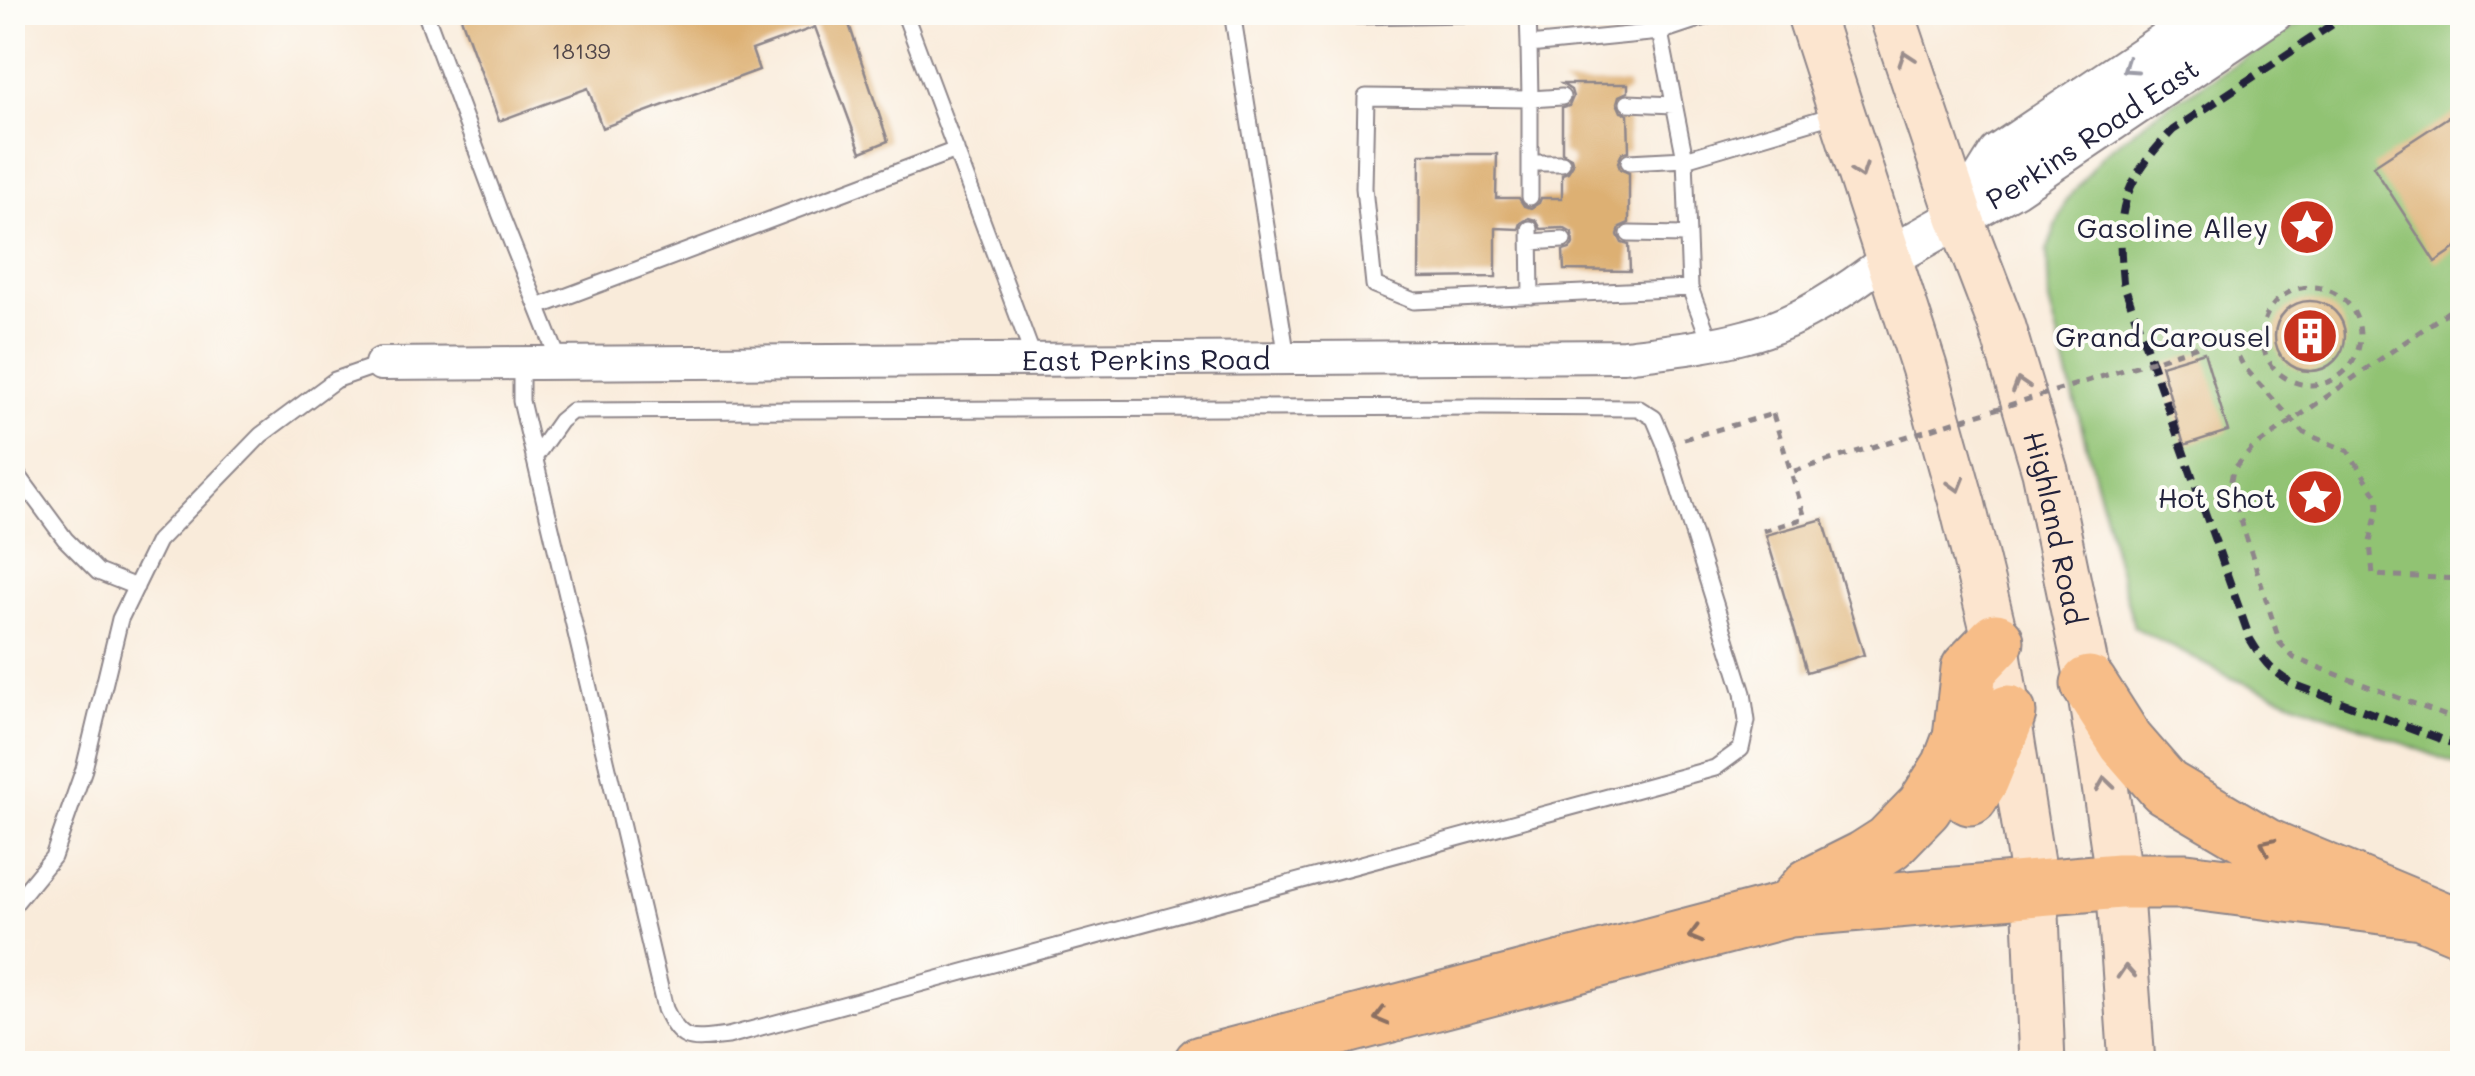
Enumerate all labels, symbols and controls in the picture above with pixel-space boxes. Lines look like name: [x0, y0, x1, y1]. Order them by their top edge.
house number: 18139: [552, 36, 610, 65]
street label: Perkins Road East: [1979, 49, 2205, 217]
one-way arrow: [1898, 50, 1918, 67]
one-way arrow: [2121, 55, 2140, 73]
one-way arrow: [1849, 163, 1869, 180]
place icon: Gasoline Alley: [2277, 197, 2337, 257]
place label: Gasoline Alley: [2077, 209, 2268, 245]
building icon: Grand Carousel: [2280, 306, 2340, 366]
place label: Grand Carousel: [2055, 318, 2271, 354]
street label: East Perkins Road: [1022, 340, 1270, 378]
one-way arrow: [2011, 377, 2032, 394]
street label: Highland Road: [2016, 427, 2094, 628]
place icon: Hot Shot: [2285, 467, 2345, 527]
one-way arrow: [1945, 475, 1966, 493]
place label: Hot Shot: [2158, 479, 2276, 515]
one-way arrow: [2095, 776, 2116, 793]
one-way arrow: [2259, 838, 2277, 858]
one-way arrow: [1687, 923, 1705, 944]
one-way arrow: [2116, 964, 2138, 980]
one-way arrow: [1373, 1005, 1390, 1026]

